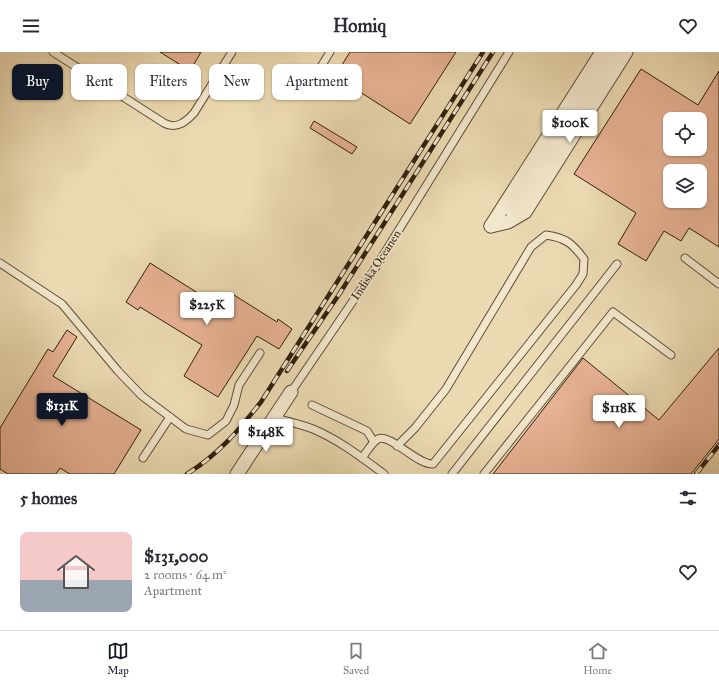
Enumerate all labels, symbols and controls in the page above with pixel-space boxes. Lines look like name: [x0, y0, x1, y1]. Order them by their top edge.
icon: menu: [20, 15, 42, 37]
text: Homiq: [333, 15, 386, 37]
icon: heart: [677, 15, 699, 37]
chip: Buy: [12, 64, 63, 100]
chip: Rent: [71, 64, 127, 100]
chip: Filters: [135, 64, 201, 100]
chip: New: [209, 64, 264, 100]
chip: Apartment: [272, 64, 362, 100]
pin: $100K: [542, 110, 598, 144]
map controls: [663, 112, 707, 208]
button: locate: [663, 112, 707, 156]
text: $100K: [551, 115, 589, 131]
button: layers: [663, 164, 707, 208]
street label: Indiska Oceanen: [348, 227, 404, 303]
pin: $225K: [179, 292, 235, 326]
text: $225K: [189, 297, 225, 313]
pin: $131K: [34, 393, 90, 427]
pin: $118K: [591, 395, 647, 429]
text: $131K: [46, 398, 78, 414]
text: $118K: [602, 400, 636, 416]
pin: $148K: [238, 419, 294, 453]
text: $148K: [248, 424, 284, 440]
icon: filters: [677, 487, 699, 509]
text: 5 homes: [20, 488, 77, 509]
text: $131,000: [144, 546, 209, 567]
icon: home: [52, 548, 100, 596]
icon: heart: [677, 561, 699, 583]
text: 2 rooms · 64 m²: [144, 567, 227, 583]
text: Apartment: [144, 583, 202, 599]
tab: Map: [107, 640, 129, 677]
tab: Saved: [343, 640, 369, 677]
tab: Home: [583, 640, 612, 677]

